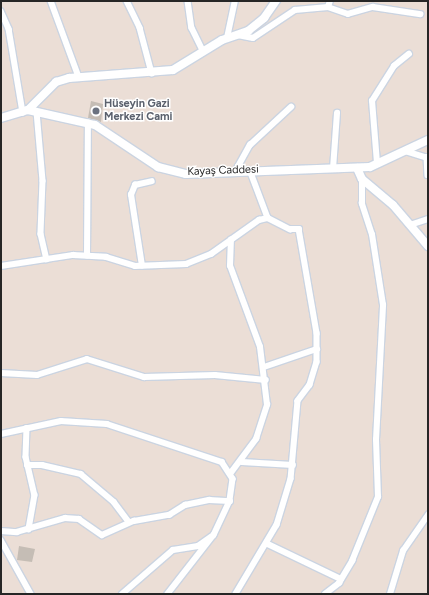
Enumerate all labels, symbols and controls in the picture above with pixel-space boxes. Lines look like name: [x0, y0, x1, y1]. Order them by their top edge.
place label: Hüseyin Gazi Merkezi Cami: [104, 98, 172, 124]
marker: Hüseyin Gazi Merkezi Cami: [91, 106, 101, 116]
street label: Kayaş Caddesi: [187, 163, 259, 179]

